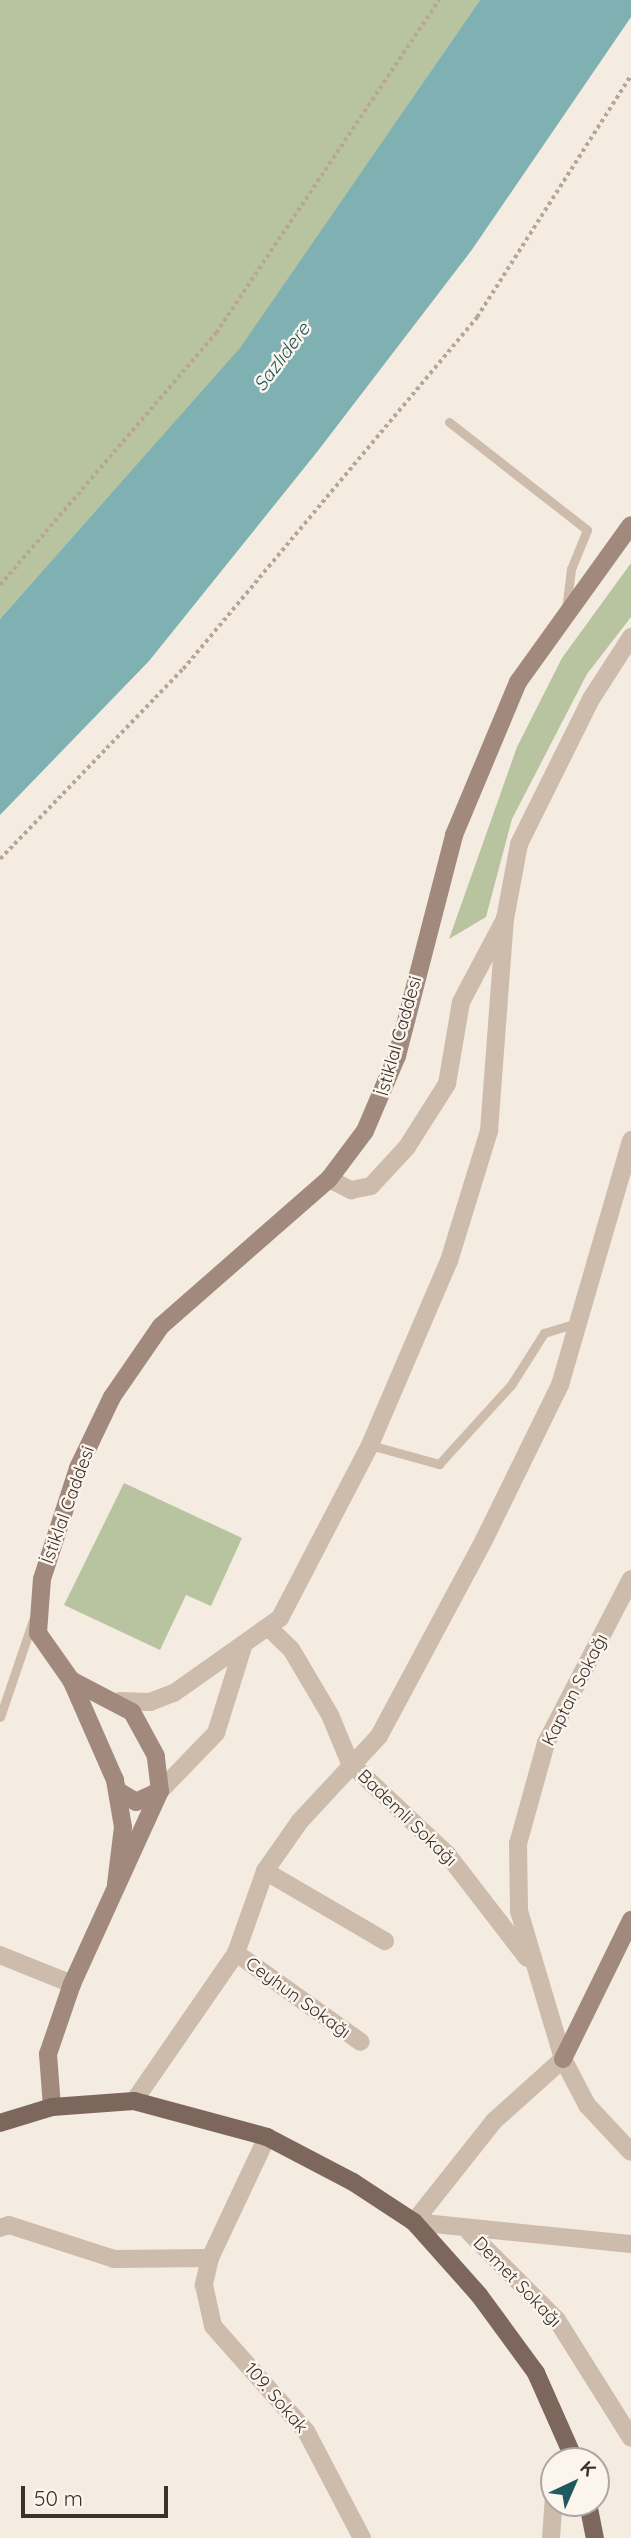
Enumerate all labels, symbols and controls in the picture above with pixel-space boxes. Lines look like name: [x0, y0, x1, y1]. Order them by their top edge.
water label: Sazlıdere: [249, 318, 315, 396]
street label: İstiklal Caddesi: [372, 974, 426, 1098]
street label: İstiklal Caddesi: [37, 1443, 99, 1567]
street label: Kaptan Sokağı: [537, 1630, 613, 1750]
street label: Bademli Sokağı: [353, 1765, 461, 1871]
street label: Ceyhun Sokağı: [241, 1953, 355, 2043]
street label: Demet Sokağı: [468, 2232, 566, 2332]
street label: 109. Sokak: [240, 2358, 312, 2438]
north arrow: [540, 2447, 610, 2517]
text: K: [575, 2455, 601, 2481]
scale bar: [24, 2472, 172, 2516]
text: 50 m: [34, 2485, 83, 2511]

